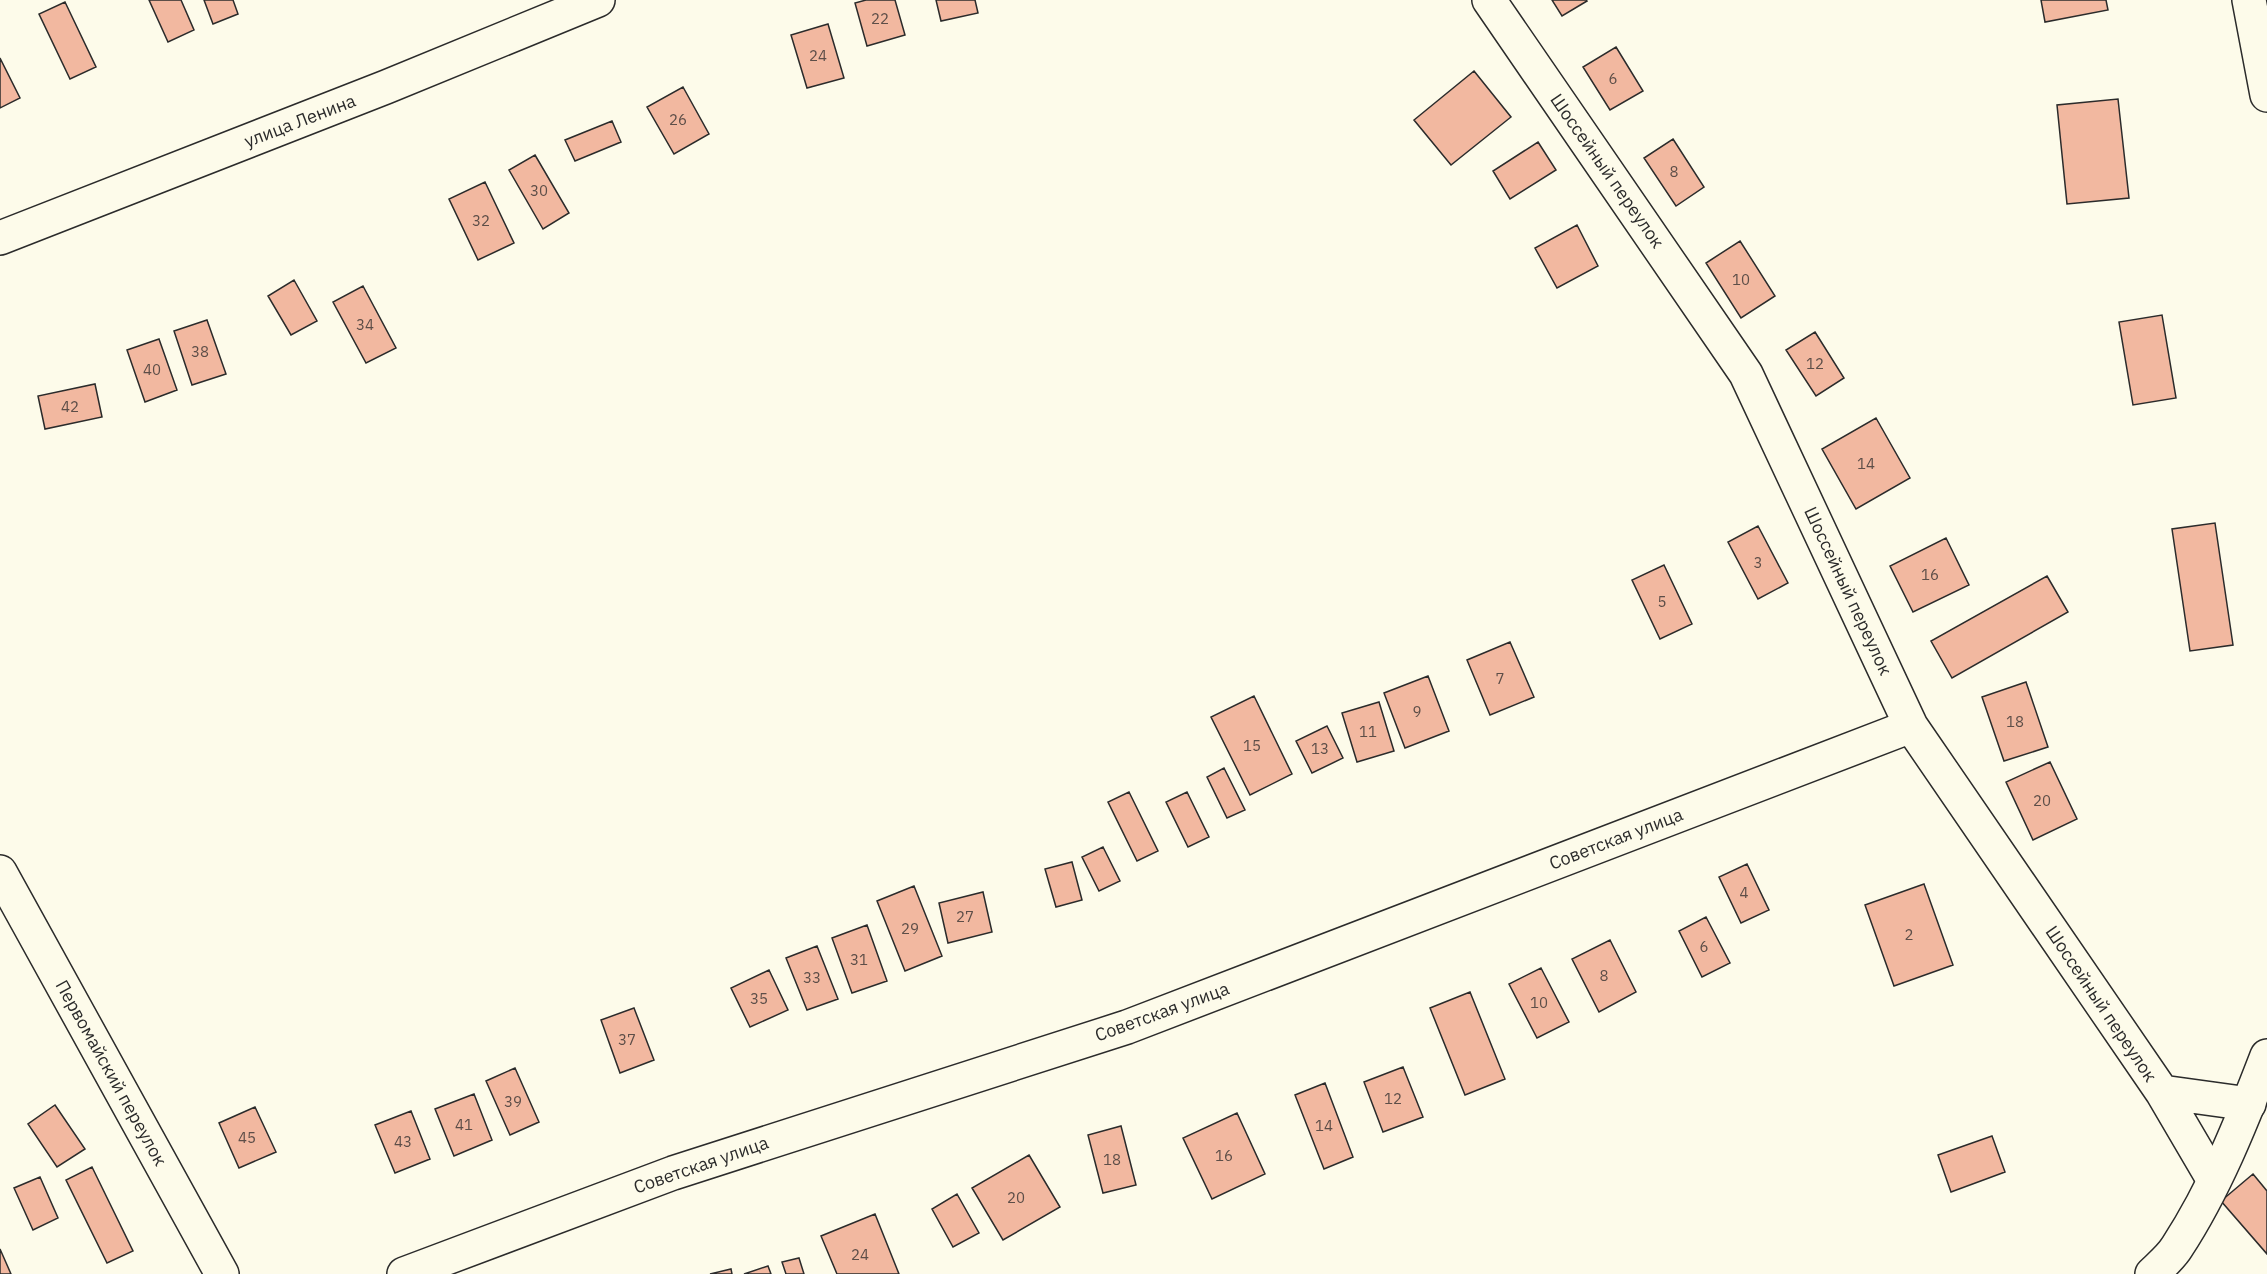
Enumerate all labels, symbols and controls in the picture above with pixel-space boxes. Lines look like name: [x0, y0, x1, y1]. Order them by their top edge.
house number: 22: [871, 9, 889, 28]
house number: 24: [809, 46, 827, 65]
house number: 6: [1608, 69, 1618, 88]
street label: улица Ленина: [241, 89, 359, 152]
street label: Шоссейный переулок: [1545, 89, 1669, 252]
house number: 26: [669, 110, 687, 129]
house number: 8: [1669, 162, 1679, 181]
house number: 30: [530, 181, 548, 200]
house number: 32: [472, 211, 490, 230]
house number: 10: [1732, 270, 1750, 289]
house number: 34: [356, 315, 374, 334]
house number: 38: [191, 342, 209, 361]
house number: 12: [1806, 354, 1824, 373]
house number: 40: [143, 360, 161, 379]
house number: 42: [61, 397, 79, 416]
house number: 14: [1857, 454, 1875, 473]
street label: Шоссейный переулок: [1799, 503, 1898, 679]
house number: 3: [1753, 553, 1763, 572]
house number: 16: [1921, 565, 1939, 584]
house number: 5: [1657, 592, 1667, 611]
house number: 7: [1495, 669, 1505, 688]
house number: 9: [1412, 702, 1422, 721]
house number: 18: [2006, 712, 2024, 731]
house number: 11: [1359, 722, 1377, 741]
house number: 15: [1243, 736, 1261, 755]
house number: 13: [1311, 739, 1329, 758]
house number: 20: [2033, 791, 2051, 810]
street label: Советская улица: [1546, 802, 1686, 875]
house number: 4: [1739, 883, 1749, 902]
house number: 27: [956, 907, 974, 926]
house number: 29: [901, 919, 919, 938]
street label: Шоссейный переулок: [2041, 921, 2162, 1086]
house number: 2: [1904, 925, 1914, 944]
house number: 6: [1699, 937, 1709, 956]
house number: 31: [850, 950, 868, 969]
house number: 8: [1599, 966, 1609, 985]
house number: 33: [803, 968, 821, 987]
street label: Первомайский переулок: [51, 976, 172, 1170]
street label: Советская улица: [1091, 976, 1233, 1047]
house number: 35: [750, 989, 768, 1008]
house number: 10: [1530, 993, 1548, 1012]
house number: 37: [618, 1030, 636, 1049]
house number: 12: [1384, 1089, 1402, 1108]
house number: 39: [504, 1092, 522, 1111]
house number: 41: [455, 1115, 473, 1134]
house number: 14: [1315, 1116, 1333, 1135]
house number: 45: [238, 1128, 256, 1147]
street label: Советская улица: [630, 1131, 772, 1198]
house number: 43: [394, 1132, 412, 1151]
house number: 16: [1215, 1146, 1233, 1165]
house number: 18: [1103, 1150, 1121, 1169]
house number: 20: [1007, 1188, 1025, 1207]
house number: 24: [851, 1245, 869, 1264]

